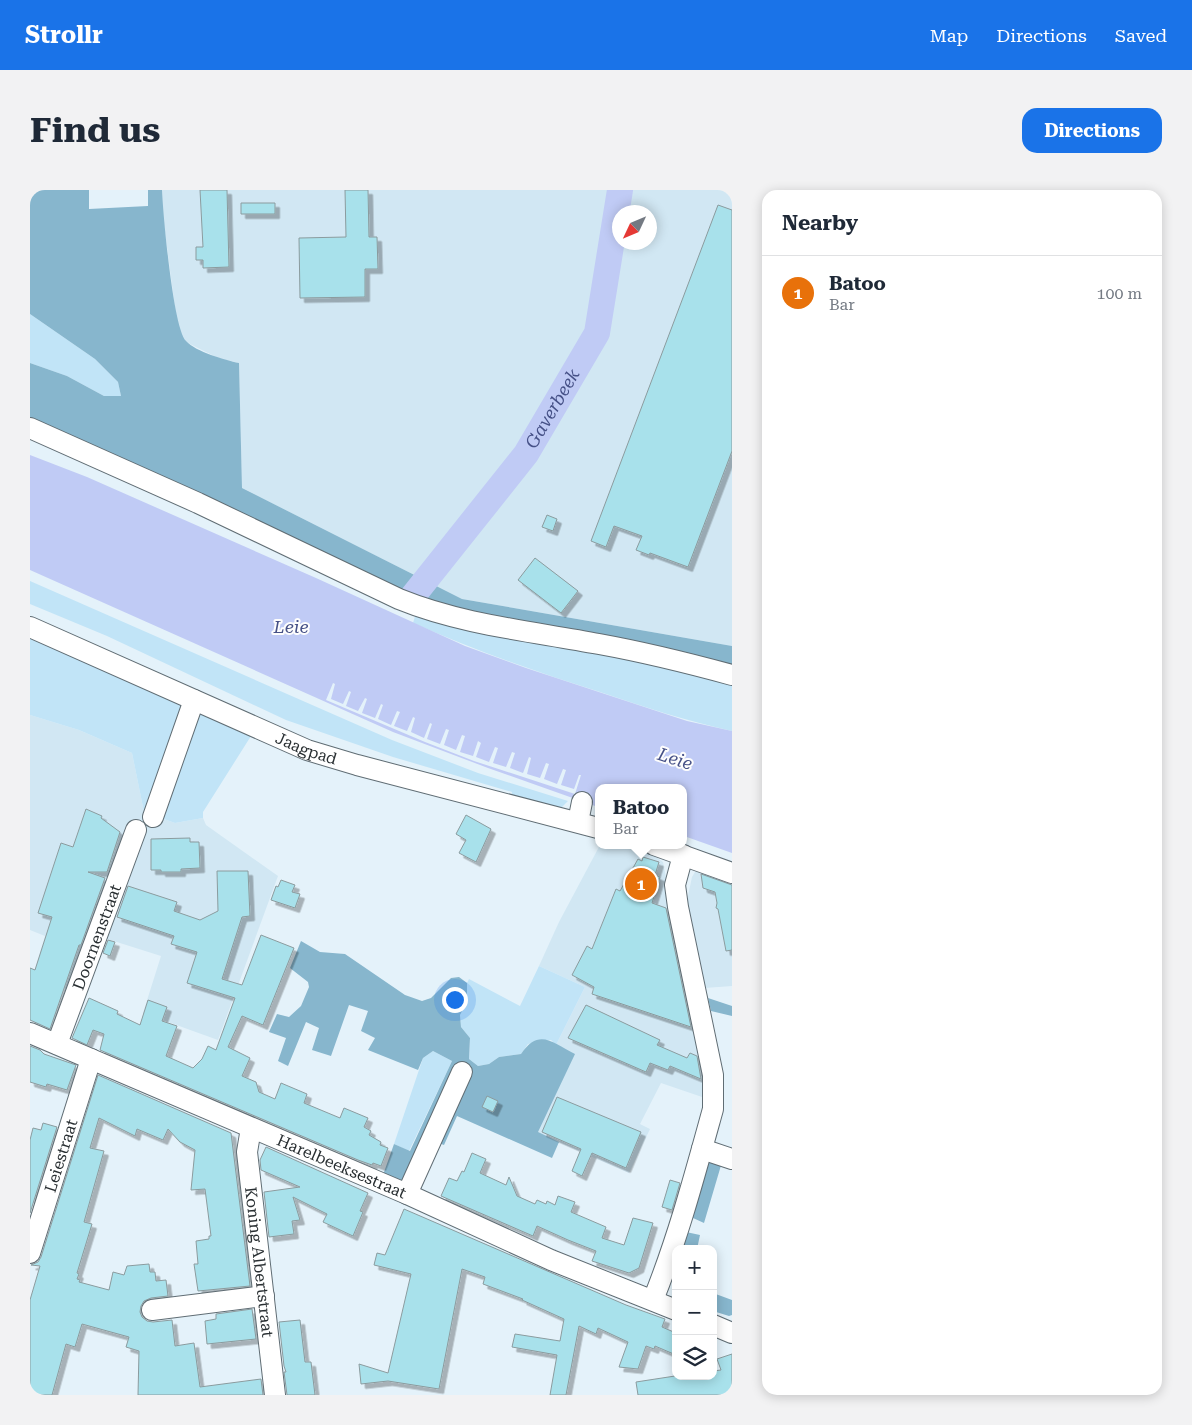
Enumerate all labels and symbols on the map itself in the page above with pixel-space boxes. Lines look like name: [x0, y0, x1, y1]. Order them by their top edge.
north arrow: [612, 205, 657, 250]
water label: Gaverbeek: [521, 365, 584, 452]
water label: Leie: [272, 616, 309, 637]
street label: Jaagpad: [273, 728, 339, 768]
water label: Leie: [654, 743, 695, 774]
pin: 1: [625, 865, 657, 903]
street label: Doornenstraat: [69, 882, 125, 993]
your location: [442, 987, 468, 1013]
street label: Leiestraat: [41, 1117, 81, 1195]
street label: Harelbeeksestraat: [274, 1131, 409, 1203]
street label: Koning Albertstraat: [241, 1186, 277, 1338]

